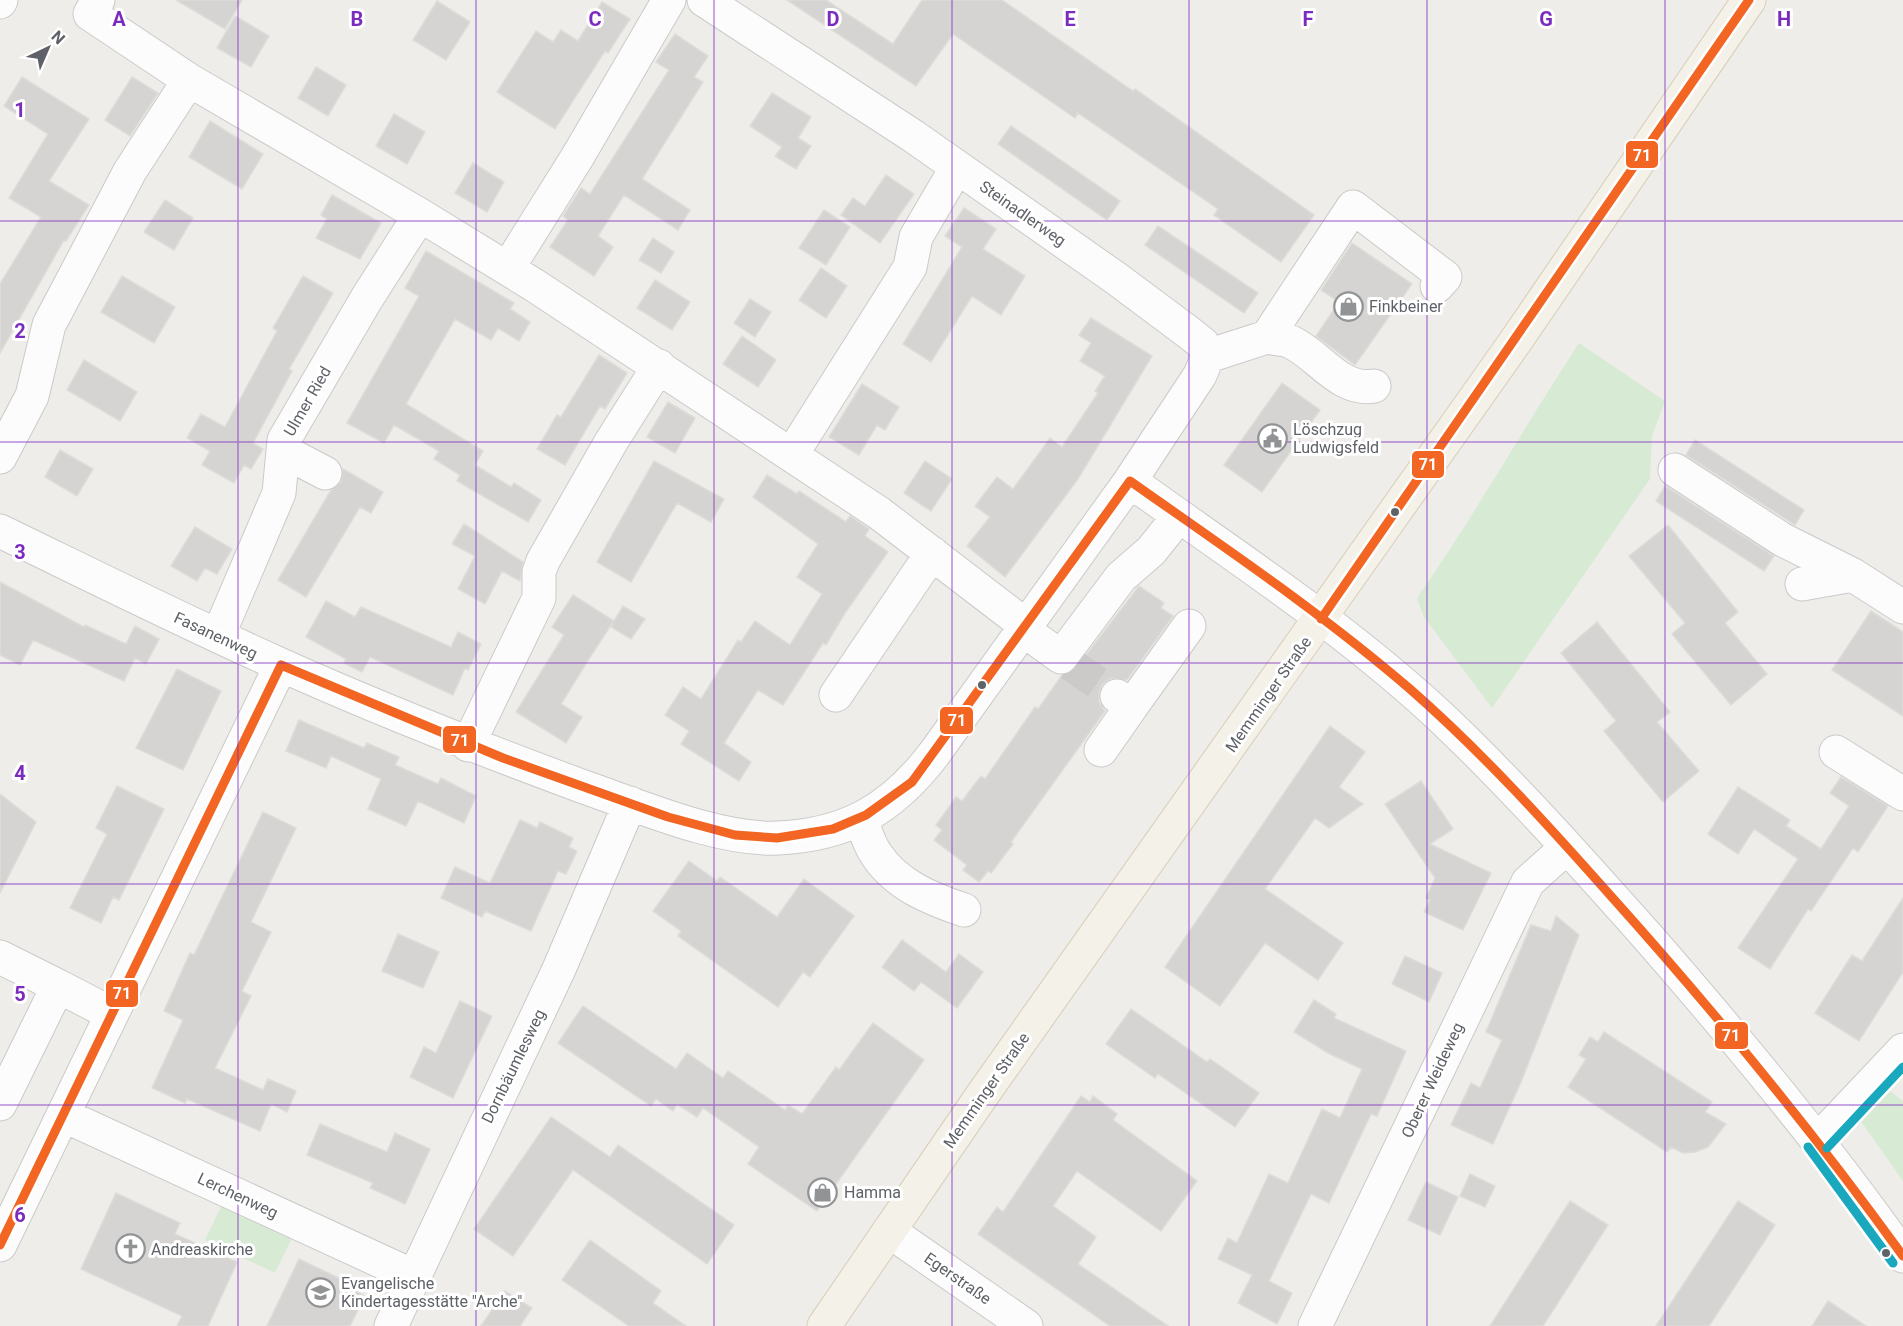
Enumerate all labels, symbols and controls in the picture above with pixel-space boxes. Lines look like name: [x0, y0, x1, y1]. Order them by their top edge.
text: A: [112, 7, 126, 31]
text: B: [351, 7, 363, 31]
text: C: [588, 7, 602, 31]
text: D: [827, 7, 840, 31]
text: E: [1064, 7, 1076, 31]
text: F: [1303, 7, 1314, 31]
text: G: [1539, 7, 1553, 31]
text: H: [1777, 7, 1791, 31]
north arrow: [18, 18, 78, 78]
text: N: [47, 27, 69, 48]
text: 1: [14, 98, 26, 122]
line badge: 71: [1625, 140, 1659, 169]
text: 71: [1633, 146, 1651, 165]
street label: Steinadlerweg: [976, 177, 1070, 250]
shop icon: Finkbeiner: [1332, 290, 1364, 322]
place label: Finkbeiner: [1369, 297, 1443, 316]
text: 2: [14, 319, 26, 343]
street label: Ulmer Ried: [280, 363, 335, 440]
place label: Löschzug Ludwigsfeld: [1293, 420, 1379, 457]
public building icon: Löschzug Ludwigsfeld: [1256, 422, 1288, 454]
line badge: 71: [1411, 450, 1445, 479]
text: 71: [1419, 455, 1437, 474]
unlabelled marker: [1389, 506, 1401, 518]
text: 3: [14, 540, 26, 564]
street label: Fasanenweg: [171, 608, 261, 663]
street label: Memminger Straße: [1221, 633, 1315, 756]
unlabelled marker: [976, 679, 988, 691]
line badge: 71: [939, 706, 974, 735]
text: 71: [948, 711, 966, 730]
line badge: 71: [442, 725, 477, 754]
text: 71: [451, 731, 469, 750]
text: 4: [14, 761, 26, 785]
line badge: 71: [105, 979, 139, 1008]
text: 5: [14, 982, 26, 1006]
text: 71: [113, 984, 131, 1003]
street label: Dornbäumlesweg: [478, 1006, 549, 1126]
street label: Oberer Weideweg: [1397, 1020, 1467, 1141]
line badge: 71: [1714, 1021, 1749, 1050]
text: 71: [1722, 1026, 1740, 1045]
street label: Memminger Straße: [939, 1029, 1033, 1152]
street label: Lerchenweg: [195, 1169, 281, 1222]
shop icon: Hamma: [807, 1176, 839, 1208]
place label: Hamma: [844, 1183, 901, 1202]
text: 6: [14, 1203, 26, 1227]
church icon: Andreaskirche: [114, 1233, 146, 1265]
place label: Andreaskirche: [151, 1240, 253, 1259]
unlabelled marker: [1880, 1247, 1892, 1259]
street label: Egerstraße: [921, 1249, 995, 1308]
place label: Evangelische Kindertagesstätte "Arche": [341, 1274, 522, 1311]
school or university icon: Evangelische Kindertagesstätte "Arche": [304, 1276, 336, 1308]

